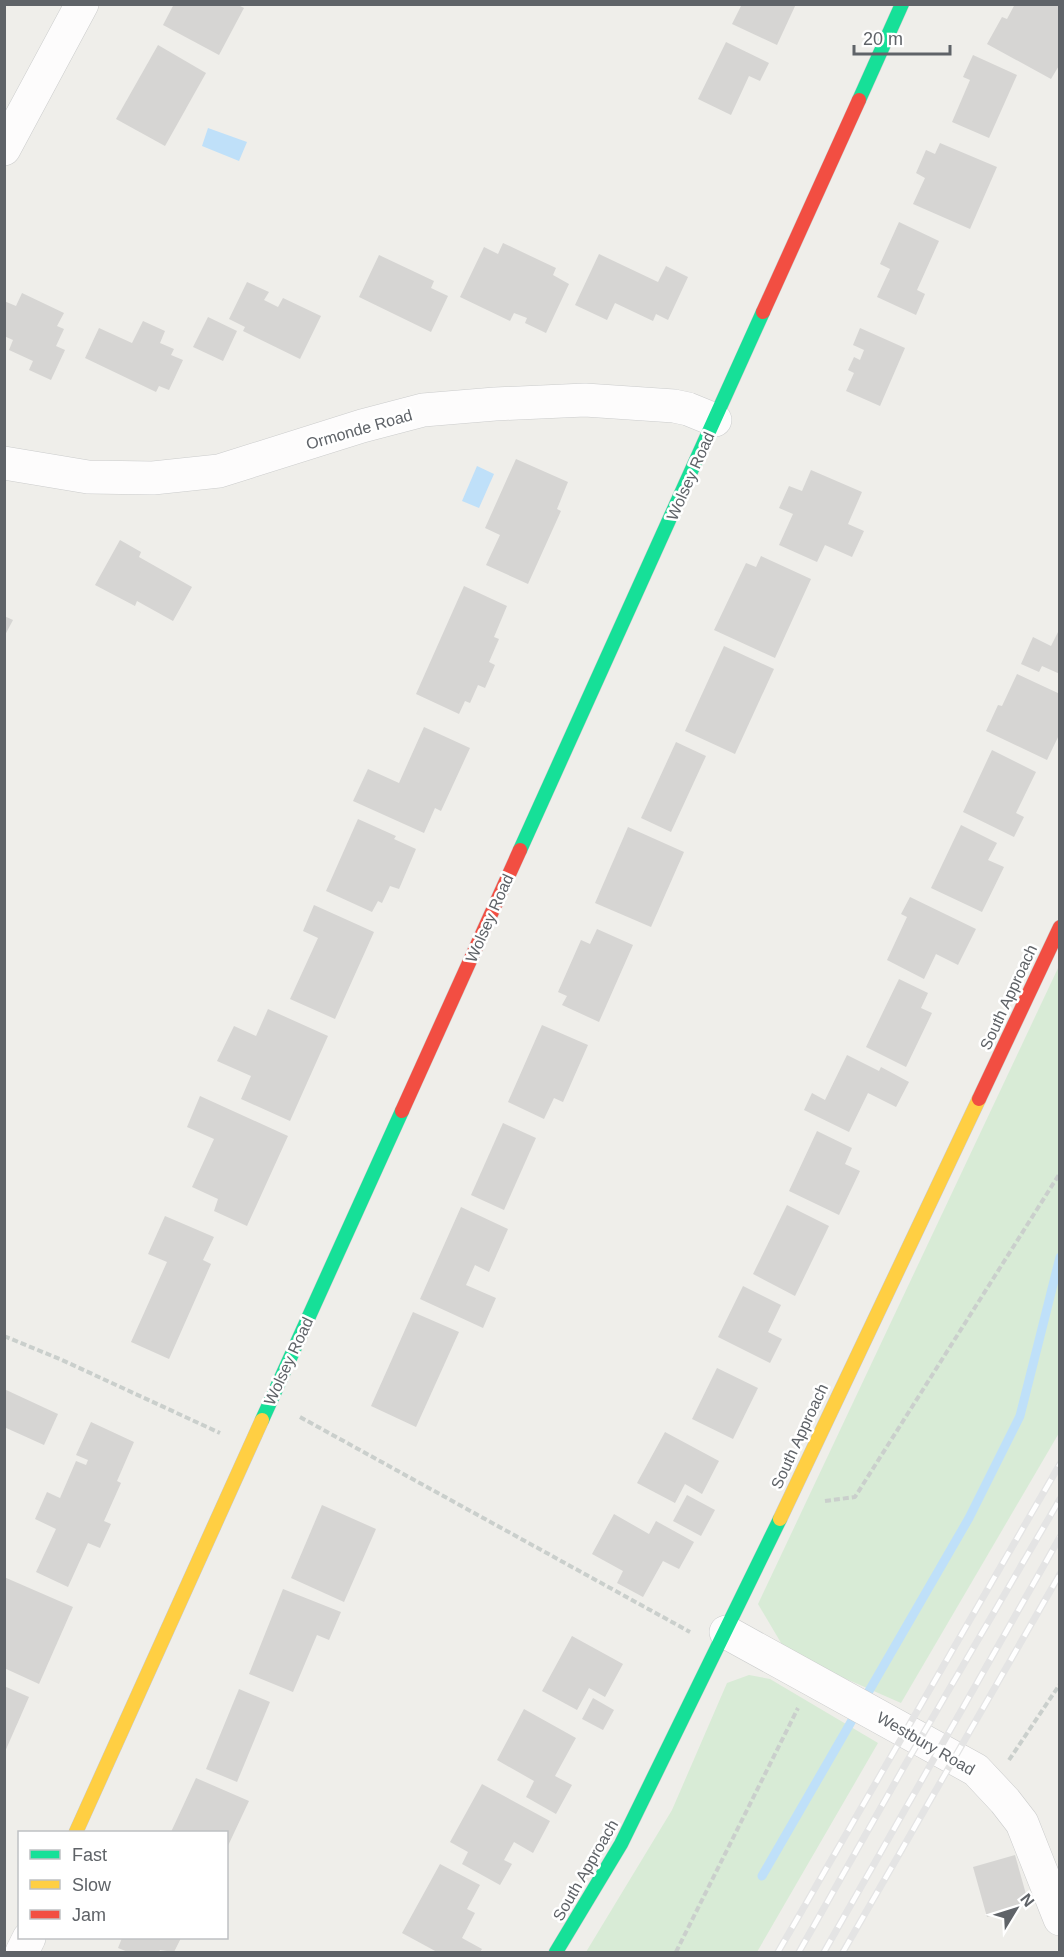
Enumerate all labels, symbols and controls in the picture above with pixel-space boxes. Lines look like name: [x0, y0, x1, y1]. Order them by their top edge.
scale bar: [854, 18, 950, 56]
text: 20 m: [863, 29, 903, 49]
street label: Ormonde Road: [304, 406, 414, 453]
street label: Wolsey Road: [663, 429, 718, 523]
street label: Wolsey Road: [462, 871, 517, 965]
street label: South Approach: [977, 942, 1040, 1052]
street label: Wolsey Road: [261, 1315, 316, 1408]
street label: South Approach: [768, 1381, 831, 1491]
street label: Westbury Road: [874, 1709, 978, 1778]
street label: South Approach: [550, 1817, 621, 1924]
legend: [18, 1831, 228, 1939]
text: Fast: [72, 1845, 107, 1865]
text: Slow: [72, 1875, 112, 1895]
north arrow: [986, 1879, 1046, 1939]
text: N: [1017, 1890, 1038, 1910]
text: Jam: [72, 1905, 106, 1925]

